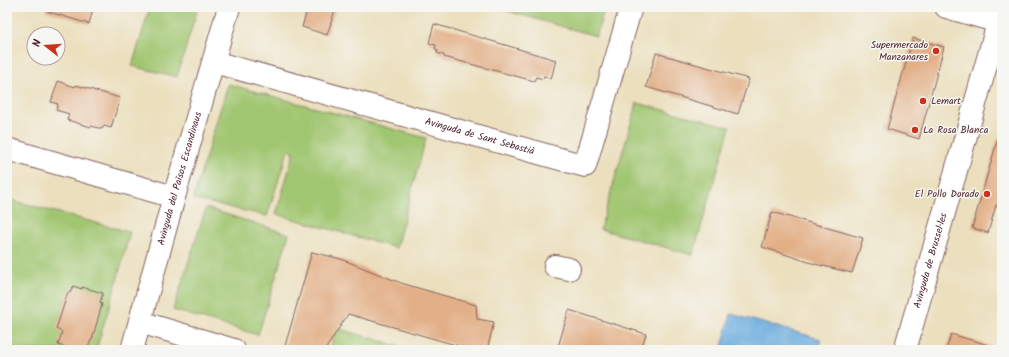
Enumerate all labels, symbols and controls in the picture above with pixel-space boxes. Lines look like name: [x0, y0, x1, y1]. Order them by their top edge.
north arrow: [26, 26, 66, 66]
text: N: [28, 37, 47, 49]
place label: Supermercado Manzanares: [871, 37, 929, 65]
marker: Supermercado Manzanares: [931, 46, 941, 56]
place label: Lemart: [931, 93, 961, 109]
marker: Lemart: [918, 96, 928, 106]
street label: Avinguda del Països Escandinaus: [153, 109, 206, 247]
street label: Avinguda de Sant Sebastià: [423, 114, 537, 160]
place label: La Rosa Blanca: [923, 122, 989, 138]
marker: La Rosa Blanca: [910, 125, 920, 135]
place label: El Pollo Dorado: [915, 186, 979, 202]
marker: El Pollo Dorado: [982, 189, 992, 199]
street label: Avinguda de Brussel·les: [909, 210, 952, 310]

